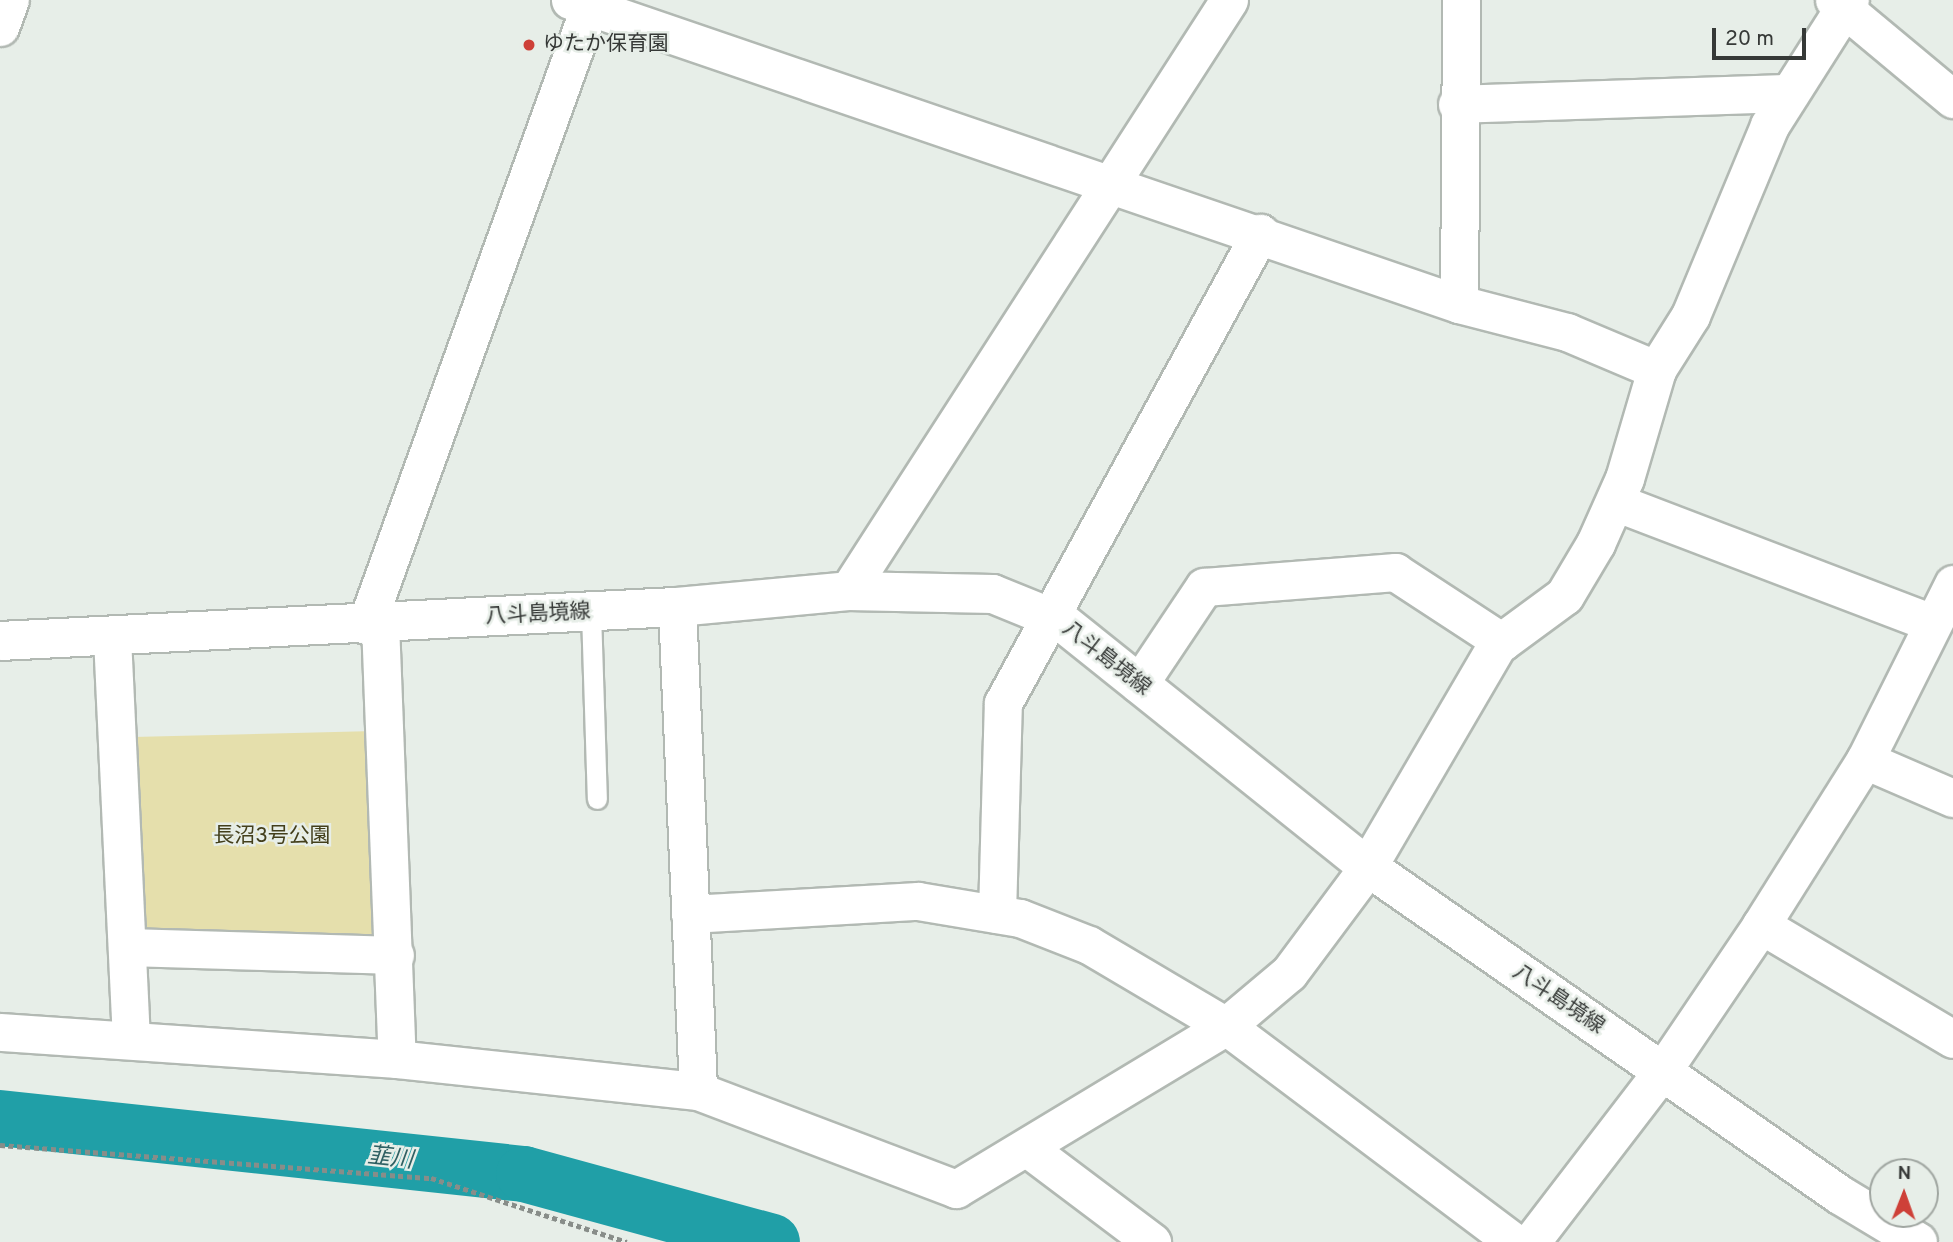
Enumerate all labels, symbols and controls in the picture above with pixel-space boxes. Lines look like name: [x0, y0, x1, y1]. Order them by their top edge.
scale bar: [1715, 14, 1810, 58]
text: 20 m: [1725, 26, 1774, 53]
place label: ゆたか保育園: [543, 32, 669, 58]
marker: ゆたか保育園: [521, 37, 537, 53]
street label: 八斗島境線: [485, 600, 591, 630]
street label: 八斗島境線: [1057, 617, 1155, 701]
park label: 長沼3号公園: [213, 824, 331, 850]
street label: 八斗島境線: [1507, 960, 1609, 1040]
water label: 韮川: [366, 1144, 414, 1176]
north arrow: [1869, 1158, 1939, 1228]
text: N: [1897, 1162, 1911, 1186]

